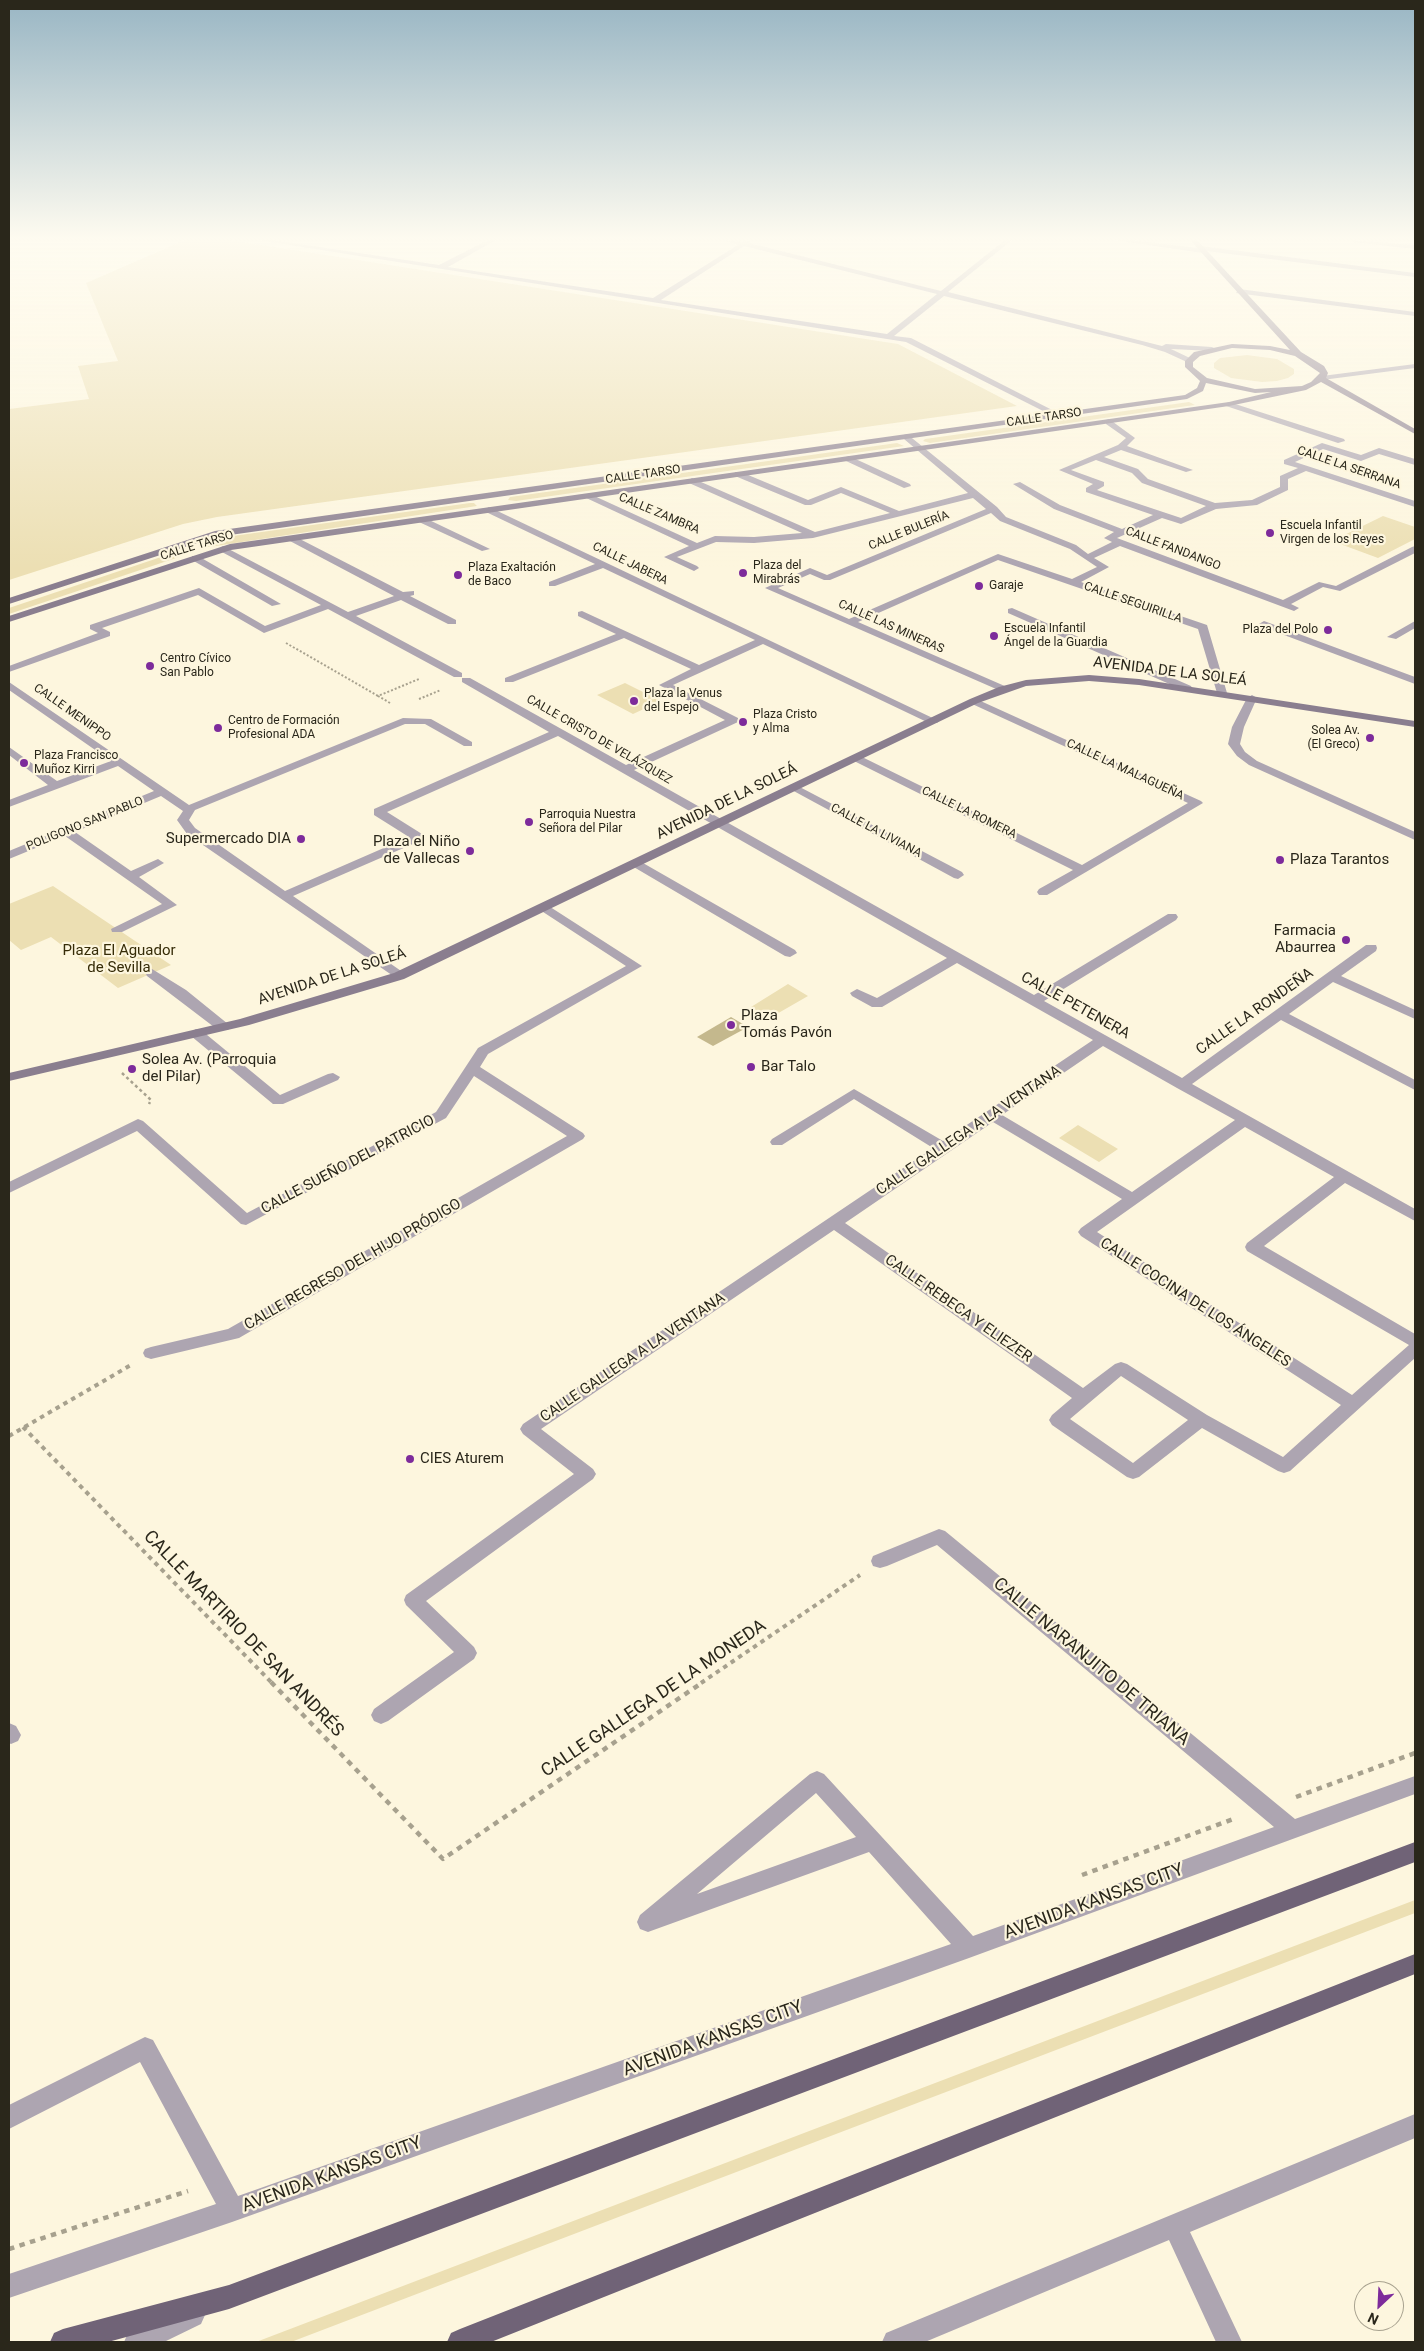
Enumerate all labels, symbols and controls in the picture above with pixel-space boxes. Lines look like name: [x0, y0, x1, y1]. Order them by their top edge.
street label: CALLE TARSO: [1006, 406, 1082, 430]
street label: CALLE LA SERRANA: [1295, 443, 1403, 493]
street label: CALLE TARSO: [605, 463, 681, 487]
street label: CALLE ZAMBRA: [616, 490, 702, 538]
street label: CALLE BULERÍA: [867, 508, 951, 554]
place label: Escuela Infantil Virgen de los Reyes: [1280, 519, 1384, 547]
street label: CALLE FANDANGO: [1123, 524, 1223, 574]
marker: Escuela Infantil Virgen de los Reyes: [1264, 527, 1276, 539]
street label: CALLE TARSO: [159, 528, 235, 564]
street label: CALLE JABERA: [590, 540, 670, 588]
place label: Plaza del Mirabrás: [753, 559, 802, 587]
place label: Plaza Exaltación de Baco: [468, 561, 556, 589]
marker: Plaza del Mirabrás: [737, 567, 749, 579]
marker: Plaza Exaltación de Baco: [452, 569, 464, 581]
place label: Garaje: [989, 579, 1023, 593]
street label: CALLE SEGUIRILLA: [1082, 579, 1184, 627]
marker: Garaje: [973, 580, 985, 592]
street label: CALLE LAS MINERAS: [836, 597, 946, 657]
place label: Escuela Infantil Ángel de la Guardia: [1004, 622, 1107, 650]
place label: Plaza del Polo: [1242, 623, 1318, 637]
marker: Plaza del Polo: [1322, 624, 1334, 636]
marker: Escuela Infantil Ángel de la Guardia: [988, 630, 1000, 642]
place label: Centro Cívico San Pablo: [160, 652, 231, 680]
street label: AVENIDA DE LA SOLEÁ: [1092, 654, 1248, 690]
marker: Centro Cívico San Pablo: [144, 660, 156, 672]
street label: CALLE MENIPPO: [31, 681, 113, 745]
place label: Plaza la Venus del Espejo: [644, 687, 722, 715]
street label: CALLE CRISTO DE VELÁZQUEZ: [524, 692, 674, 788]
marker: Plaza la Venus del Espejo: [628, 695, 640, 707]
place label: Plaza Cristo y Alma: [753, 708, 817, 736]
place label: Centro de Formación Profesional ADA: [228, 714, 340, 742]
marker: Plaza Cristo y Alma: [737, 716, 749, 728]
marker: Centro de Formación Profesional ADA: [212, 722, 224, 734]
place label: Solea Av. (El Greco): [1307, 724, 1360, 752]
marker: Solea Av. (El Greco): [1364, 732, 1376, 744]
street label: CALLE LA MALAGUEÑA: [1064, 736, 1186, 804]
place label: Plaza Francisco Muñoz Kirri: [34, 749, 118, 777]
marker: Plaza Francisco Muñoz Kirri: [18, 757, 30, 769]
street label: AVENIDA DE LA SOLEÁ: [654, 760, 800, 844]
street label: CALLE LA ROMERA: [919, 784, 1019, 842]
street label: POLIGONO SAN PABLO: [25, 794, 145, 854]
street label: CALLE LA LIVIANA: [828, 801, 924, 861]
place label: Parroquia Nuestra Señora del Pilar: [539, 808, 636, 836]
marker: Parroquia Nuestra Señora del Pilar: [523, 816, 535, 828]
place label: Supermercado DIA: [166, 830, 291, 848]
marker: Supermercado DIA: [295, 833, 307, 845]
place label: Plaza el Niño de Vallecas: [373, 833, 460, 868]
marker: Plaza el Niño de Vallecas: [464, 845, 476, 857]
place label: Plaza Tarantos: [1290, 851, 1389, 869]
marker: Plaza Tarantos: [1274, 854, 1286, 866]
place label: Farmacia Abaurrea: [1274, 922, 1336, 957]
marker: Farmacia Abaurrea: [1340, 934, 1352, 946]
park label: Plaza El Aguador de Sevilla: [62, 942, 176, 977]
street label: AVENIDA DE LA SOLEÁ: [256, 945, 408, 1009]
street label: CALLE LA RONDEÑA: [1193, 965, 1317, 1059]
street label: CALLE PETENERA: [1017, 969, 1133, 1043]
place label: Plaza Tomás Pavón: [741, 1007, 832, 1042]
marker: Plaza Tomás Pavón: [725, 1019, 737, 1031]
place label: Solea Av. (Parroquia del Pilar): [142, 1051, 276, 1086]
place label: Bar Talo: [761, 1058, 816, 1076]
marker: Bar Talo: [745, 1061, 757, 1073]
street label: CALLE GALLEGA A LA VENTANA: [873, 1062, 1065, 1200]
marker: Solea Av. (Parroquia del Pilar): [126, 1063, 138, 1075]
street label: CALLE SUEÑO DEL PATRICIO: [258, 1112, 438, 1218]
street label: CALLE REGRESO DEL HIJO PRÓDIGO: [241, 1195, 465, 1335]
street label: CALLE COCINA DE LOS ÁNGELES: [1096, 1235, 1294, 1371]
street label: CALLE REBECA Y ELIEZER: [881, 1251, 1035, 1367]
street label: CALLE GALLEGA A LA VENTANA: [537, 1289, 729, 1427]
place label: CIES Aturem: [420, 1450, 504, 1468]
marker: CIES Aturem: [404, 1453, 416, 1465]
street label: CALLE MARTIRIO DE SAN ANDRÉS: [138, 1526, 348, 1742]
street label: CALLE NARANJITO DE TRIANA: [988, 1573, 1194, 1751]
street label: CALLE GALLEGA DE LA MONEDA: [537, 1615, 771, 1783]
street label: AVENIDA KANSAS CITY: [1001, 1859, 1187, 1945]
street label: AVENIDA KANSAS CITY: [620, 1996, 806, 2082]
street label: AVENIDA KANSAS CITY: [239, 2132, 425, 2218]
north arrow: [1354, 2281, 1404, 2331]
text: N: [1365, 2309, 1381, 2328]

